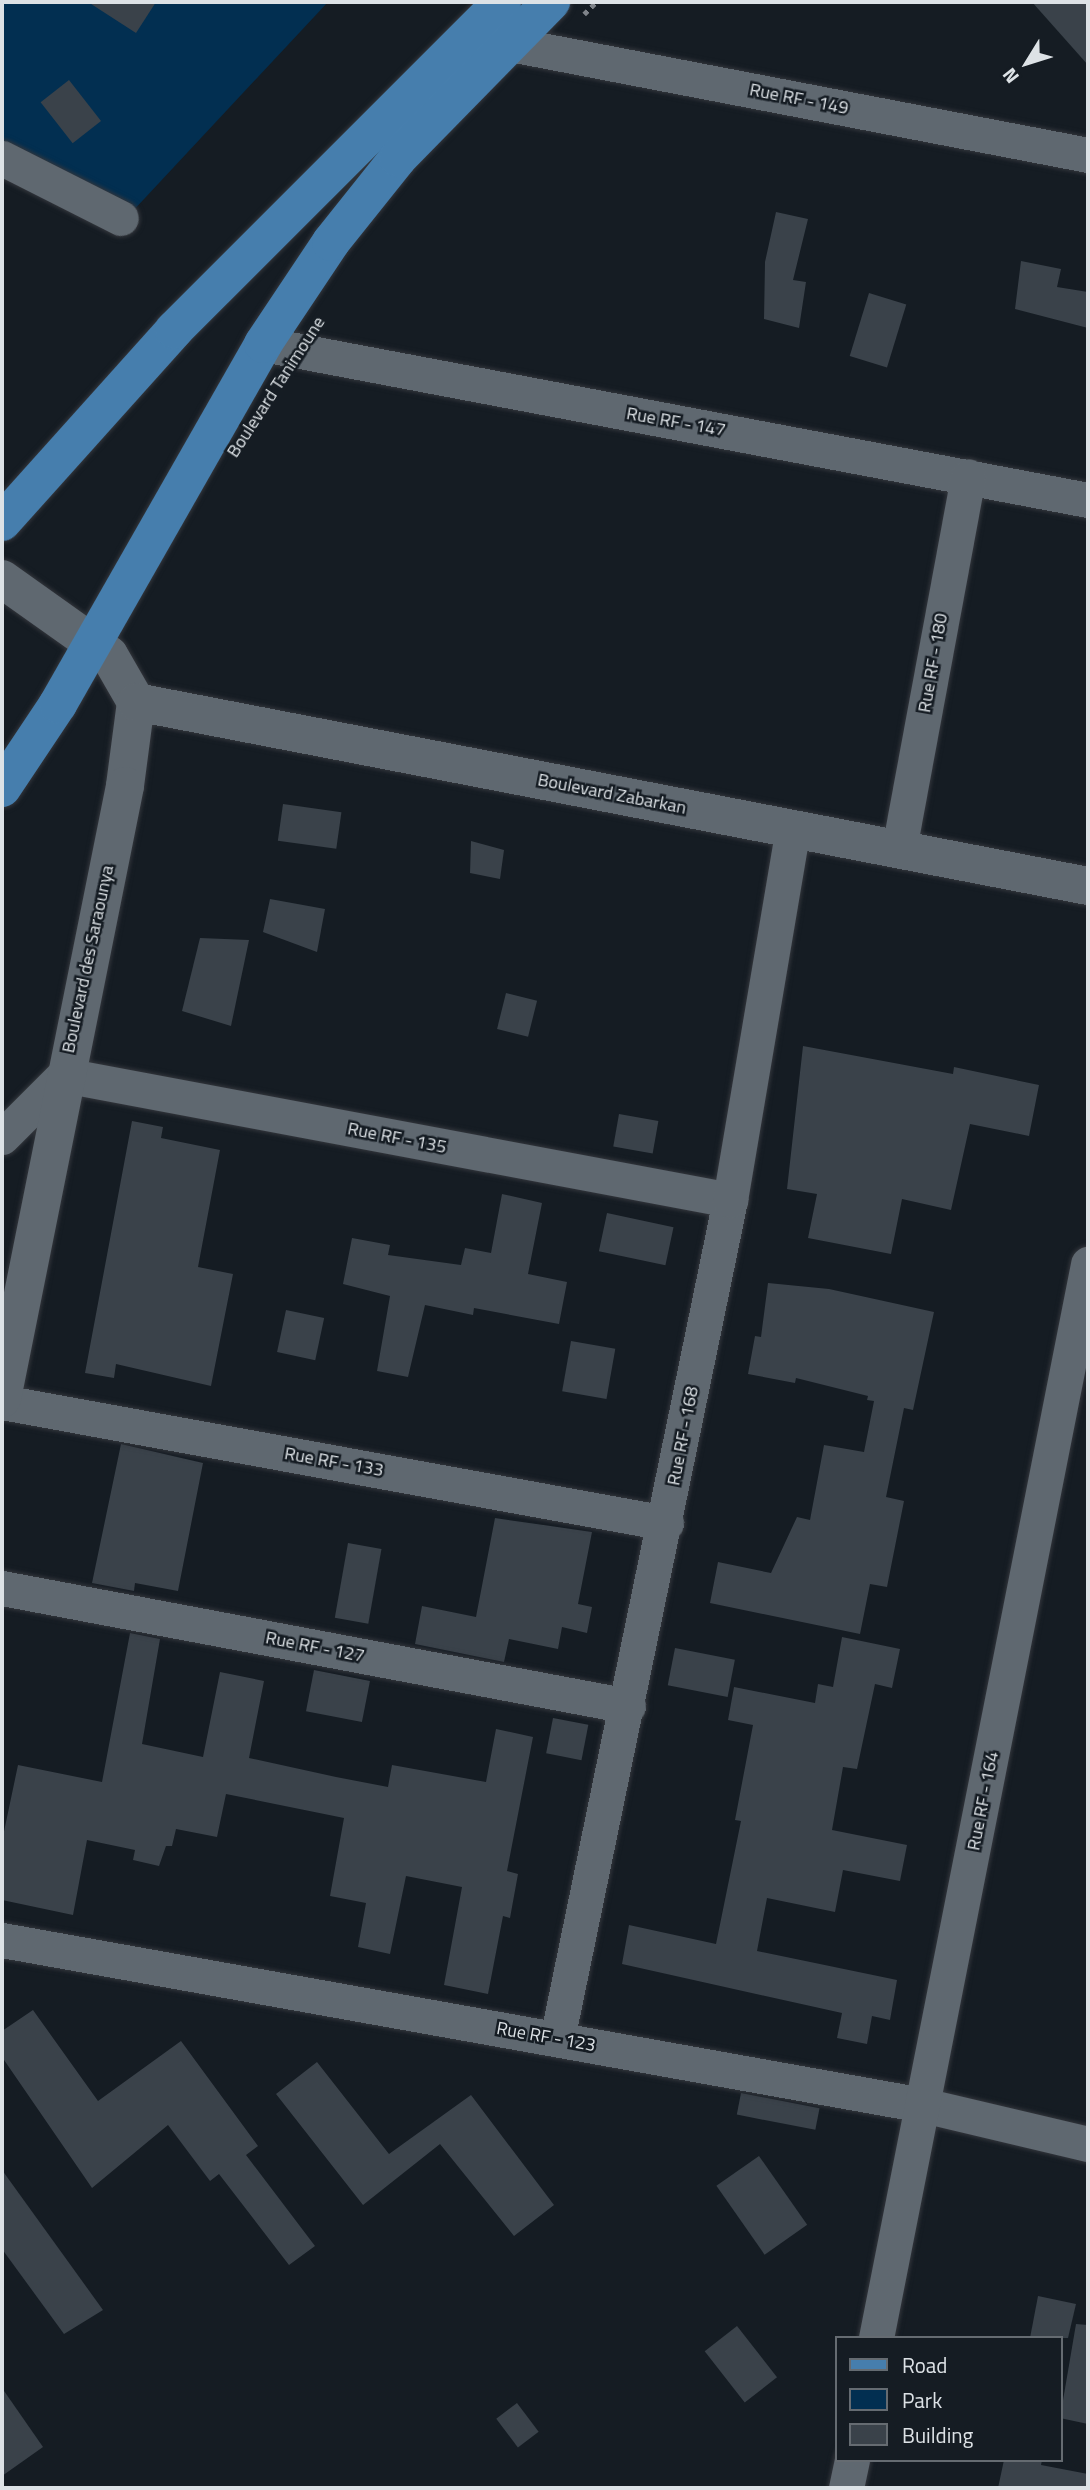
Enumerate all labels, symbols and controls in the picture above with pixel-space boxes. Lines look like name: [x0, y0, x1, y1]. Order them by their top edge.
north arrow: [992, 28, 1062, 98]
text: N: [995, 62, 1026, 90]
street label: Rue RF - 149: [748, 79, 850, 119]
street label: Boulevard Tanimoune: [222, 313, 330, 461]
street label: Rue RF - 147: [625, 403, 727, 441]
street label: Rue RF - 180: [914, 612, 952, 714]
street label: Boulevard Zabarkan: [536, 769, 688, 819]
street label: Boulevard des Saraounya: [58, 863, 118, 1055]
street label: Rue RF - 135: [346, 1118, 448, 1158]
street label: Rue RF - 168: [663, 1385, 703, 1487]
street label: Rue RF - 133: [283, 1443, 385, 1481]
street label: Rue RF - 127: [264, 1627, 366, 1667]
street label: Rue RF - 164: [963, 1750, 1003, 1852]
street label: Rue RF - 123: [495, 2018, 597, 2056]
legend: [834, 2336, 1062, 2462]
text: Road: [902, 2349, 947, 2381]
text: Park: [902, 2384, 942, 2416]
text: Building: [902, 2419, 973, 2451]

